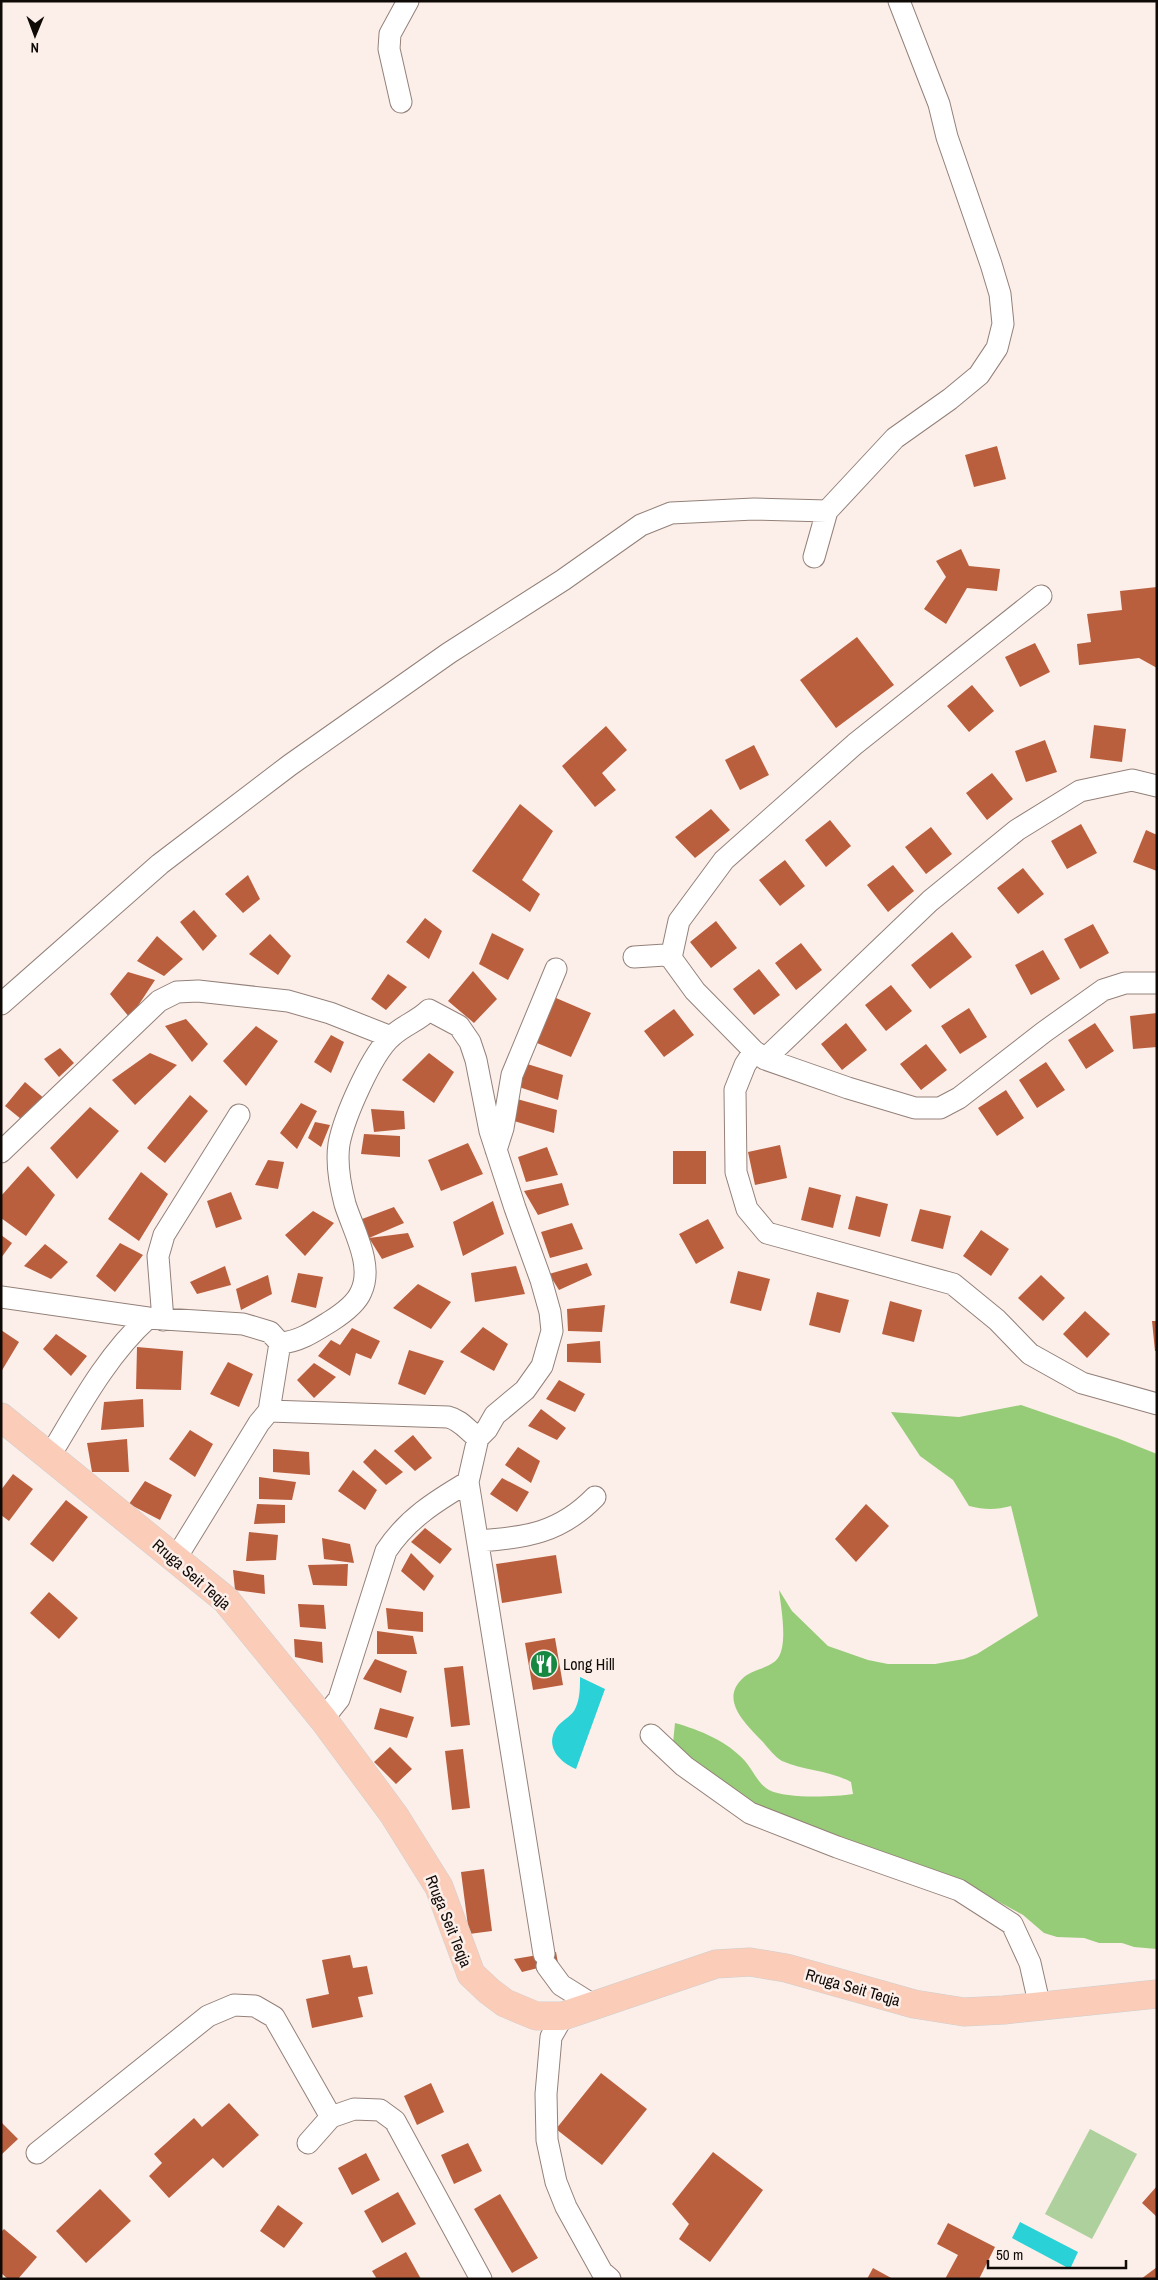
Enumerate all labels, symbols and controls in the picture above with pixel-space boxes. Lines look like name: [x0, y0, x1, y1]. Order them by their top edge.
north arrow: [10, 10, 60, 60]
text: N: [30, 39, 39, 57]
street label: Rruga Seit Teqja: [148, 1534, 237, 1615]
restaurant icon: Long Hill: [529, 1649, 559, 1679]
place label: Long Hill: [563, 1653, 615, 1675]
street label: Rruga Seit Teqja: [421, 1872, 478, 1971]
street label: Rruga Seit Teqja: [803, 1963, 904, 2011]
scale bar: [988, 2238, 1126, 2270]
text: 50 m: [996, 2244, 1023, 2265]

